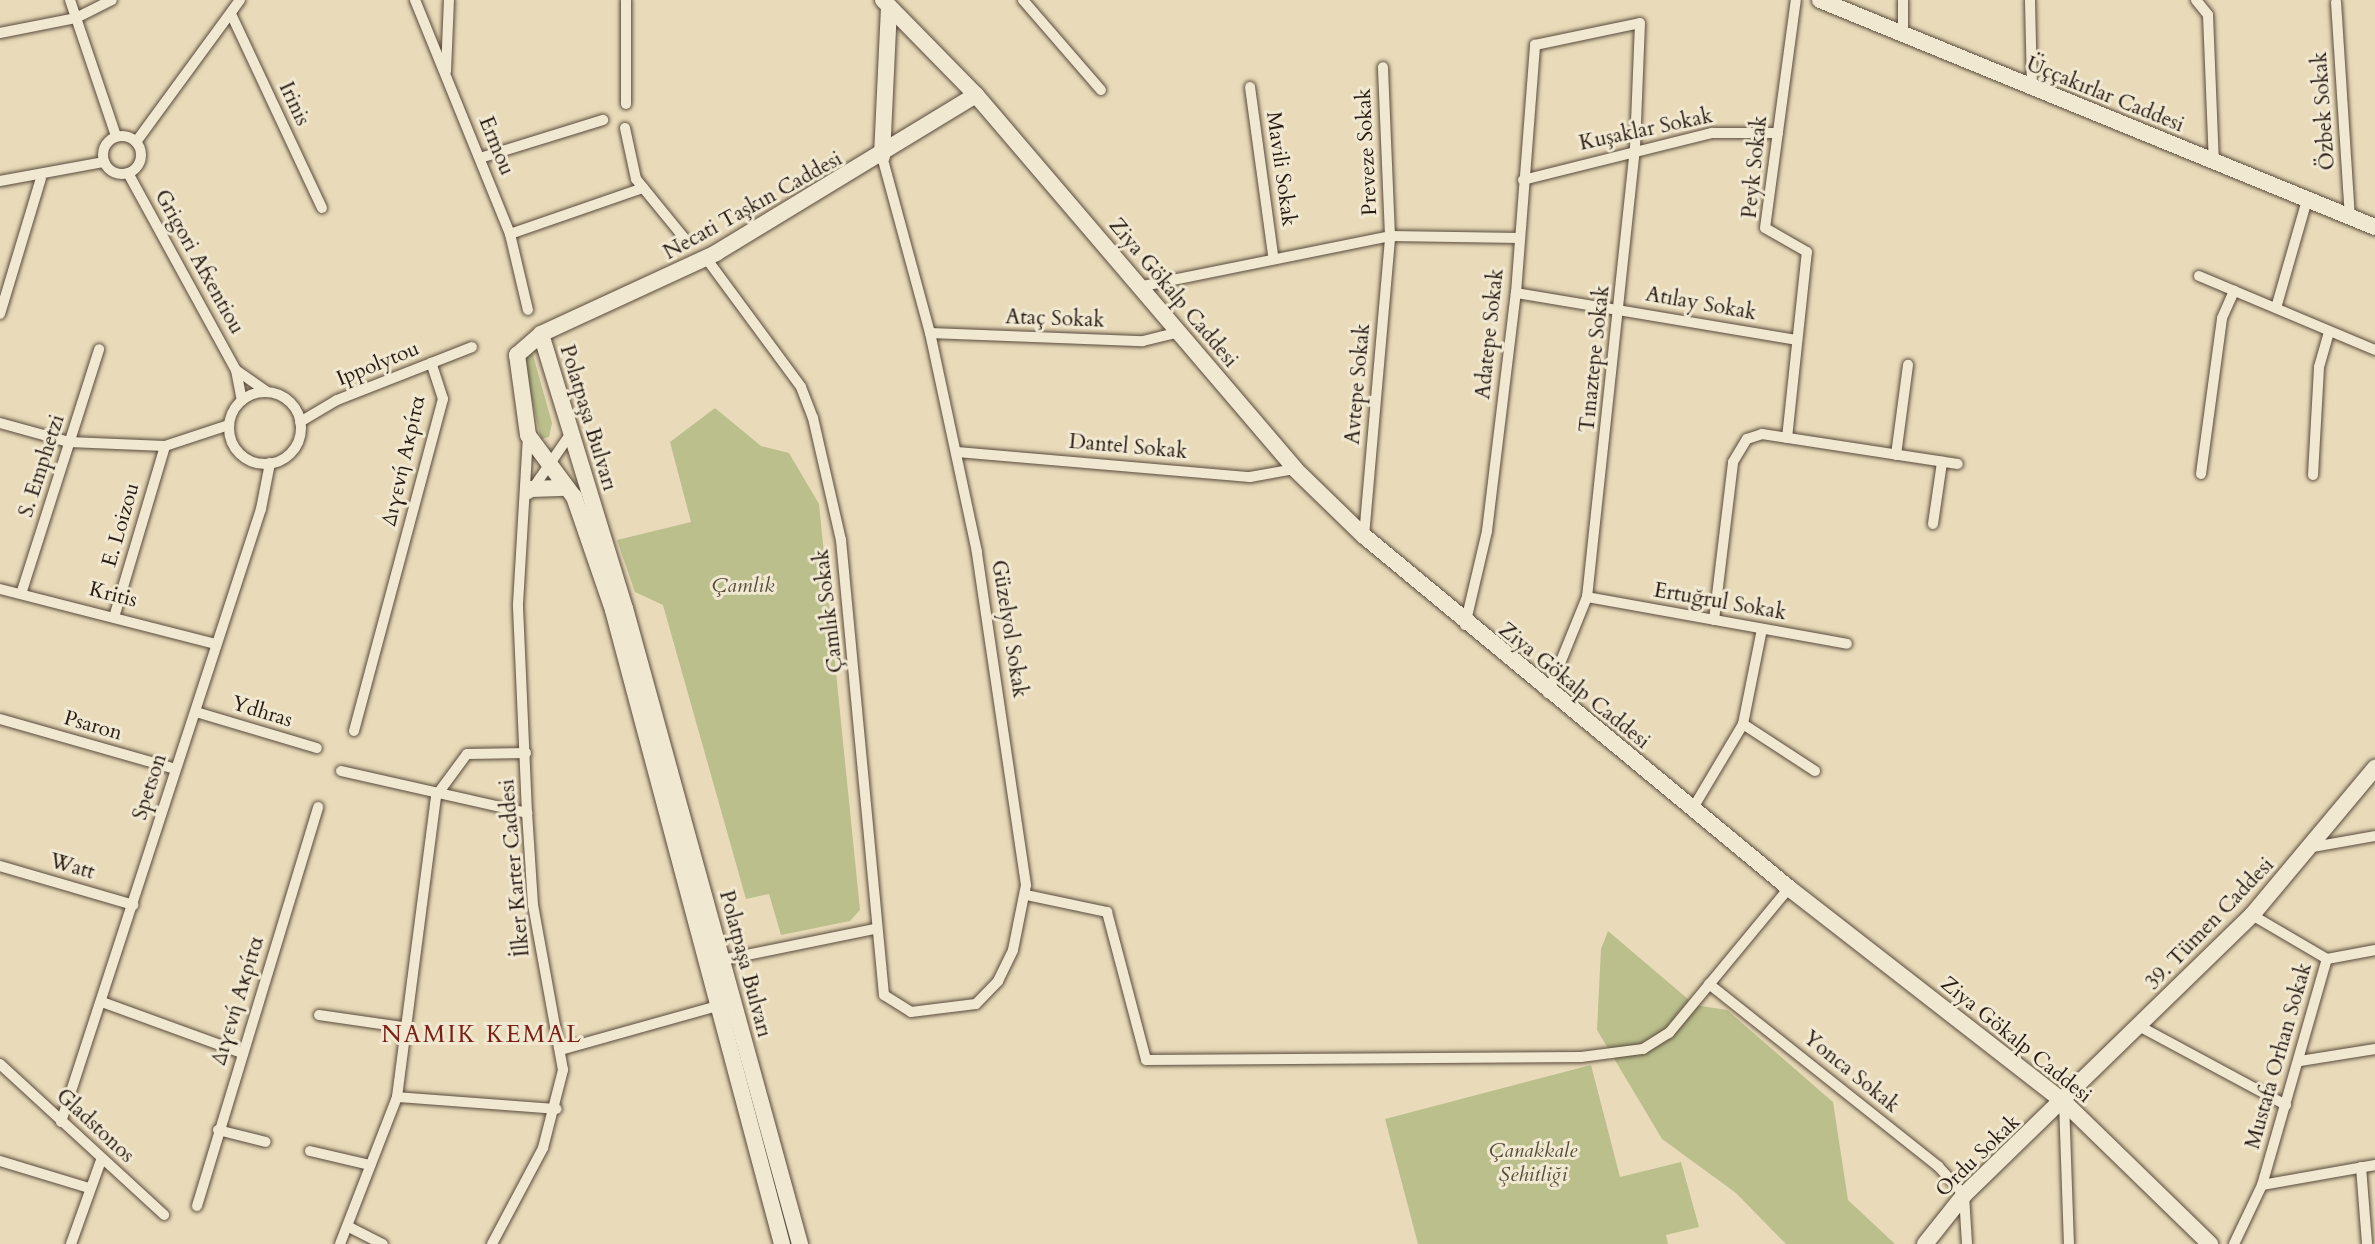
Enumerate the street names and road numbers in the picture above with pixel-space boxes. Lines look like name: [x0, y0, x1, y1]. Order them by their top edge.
street label: Özbek Sokak: [2307, 51, 2341, 171]
street label: Üççakırlar Caddesi: [2022, 52, 2188, 138]
street label: Irinis: [273, 78, 315, 130]
street label: Preveze Sokak: [1351, 88, 1383, 216]
street label: Kuşaklar Sokak: [1577, 104, 1715, 156]
street label: Mavili Sokak: [1260, 110, 1302, 228]
street label: Ermou: [473, 113, 519, 179]
street label: Peyk Sokak: [1737, 114, 1773, 220]
street label: Necati Taşkın Caddesi: [659, 146, 847, 266]
street label: Grigori Afxentiou: [149, 185, 249, 339]
street label: Ziya Gökalp Caddesi: [1103, 213, 1243, 373]
street label: Adatepe Sokak: [1471, 267, 1509, 401]
street label: Atılay Sokak: [1644, 282, 1758, 326]
street label: Tınaztepe Sokak: [1575, 284, 1615, 434]
street label: Ataç Sokak: [1005, 305, 1105, 333]
street label: Avtepe Sokak: [1340, 322, 1376, 446]
street label: Ippolytou: [333, 336, 423, 392]
street label: Polatpaşa Bulvarı: [554, 342, 622, 494]
street label: Διγενή Ακρίτα: [377, 393, 431, 529]
street label: S. Emphetzi: [14, 412, 70, 520]
street label: Dantel Sokak: [1068, 429, 1188, 465]
street label: E. Loizou: [97, 480, 145, 570]
street label: Çamlık Sokak: [809, 548, 849, 674]
street label: Güzelyol Sokak: [986, 558, 1032, 700]
street label: Kritis: [86, 577, 140, 613]
street label: Ertuğrul Sokak: [1652, 578, 1788, 626]
street label: Ziya Gökalp Caddesi: [1493, 617, 1655, 755]
street label: Ydhras: [229, 691, 295, 733]
street label: Psaron: [61, 706, 125, 746]
street label: Spetson: [127, 751, 173, 823]
street label: İlker Karter Caddesi: [495, 778, 535, 958]
street label: Watt: [47, 849, 97, 885]
street label: 39. Tümen Caddesi: [2140, 853, 2280, 995]
street label: Polatpaşa Bulvarı: [713, 888, 777, 1040]
street label: Διγενή Ακρίτα: [207, 934, 269, 1068]
street label: Mustafa Orhan Sokak: [2240, 960, 2318, 1152]
street label: Ziya Gökalp Caddesi: [1935, 971, 2097, 1109]
street label: Yonca Sokak: [1798, 1026, 1904, 1118]
street label: Gladstonos: [51, 1084, 139, 1168]
street label: Ordu Sokak: [1931, 1110, 2025, 1202]

